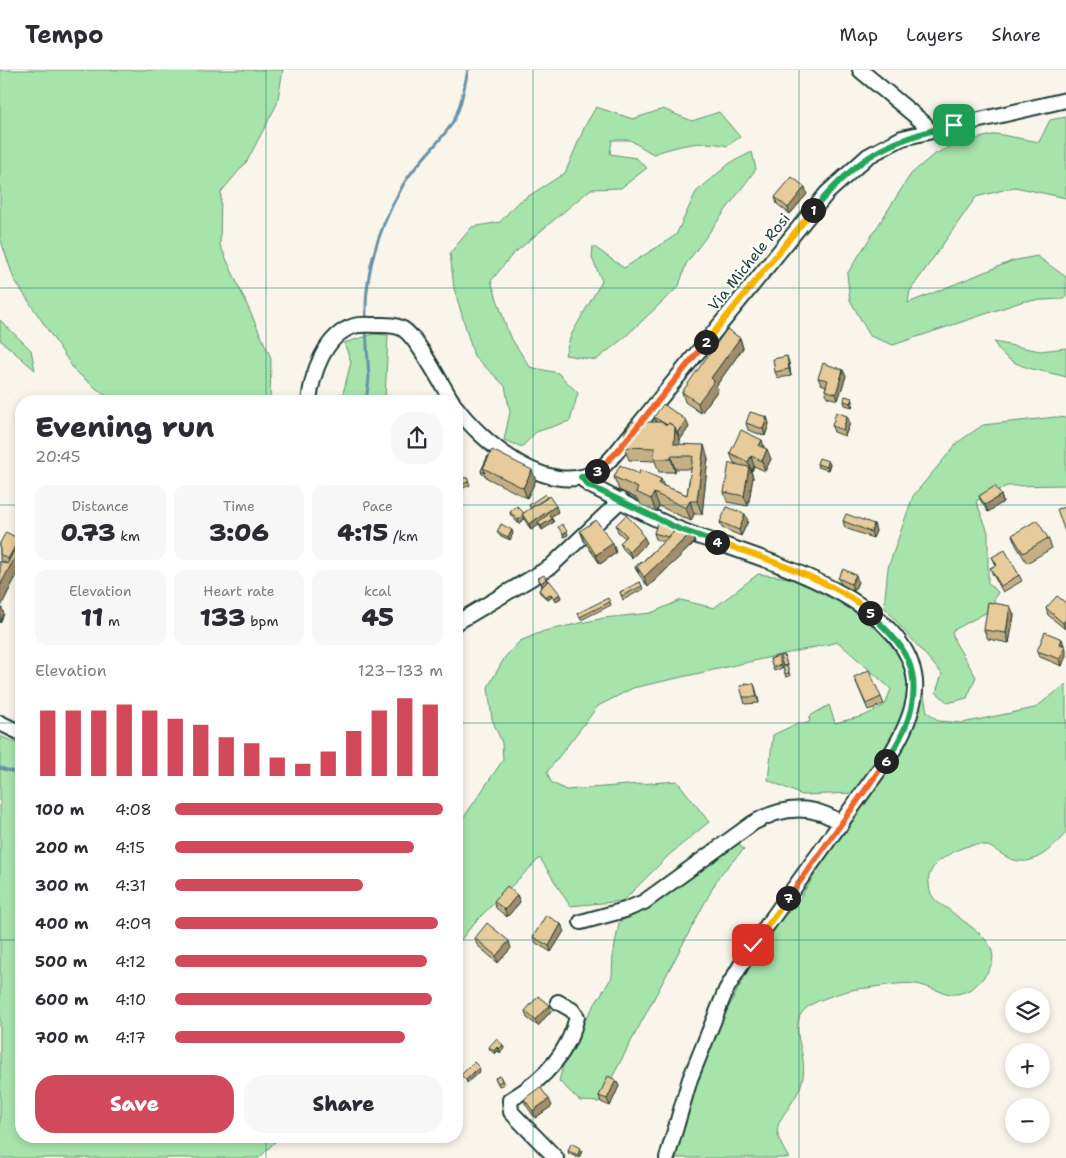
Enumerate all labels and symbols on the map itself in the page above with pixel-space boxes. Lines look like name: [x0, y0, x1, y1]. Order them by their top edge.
pin: [933, 104, 975, 146]
pin: 1: [800, 198, 826, 222]
street label: Via Michele Rosi: [703, 209, 795, 315]
pin: 2: [694, 330, 718, 354]
pin: 3: [584, 458, 610, 484]
pin: 4: [704, 530, 730, 554]
pin: 5: [858, 600, 882, 626]
pin: 6: [874, 748, 898, 774]
pin: 7: [776, 886, 800, 910]
pin: [732, 924, 774, 966]

